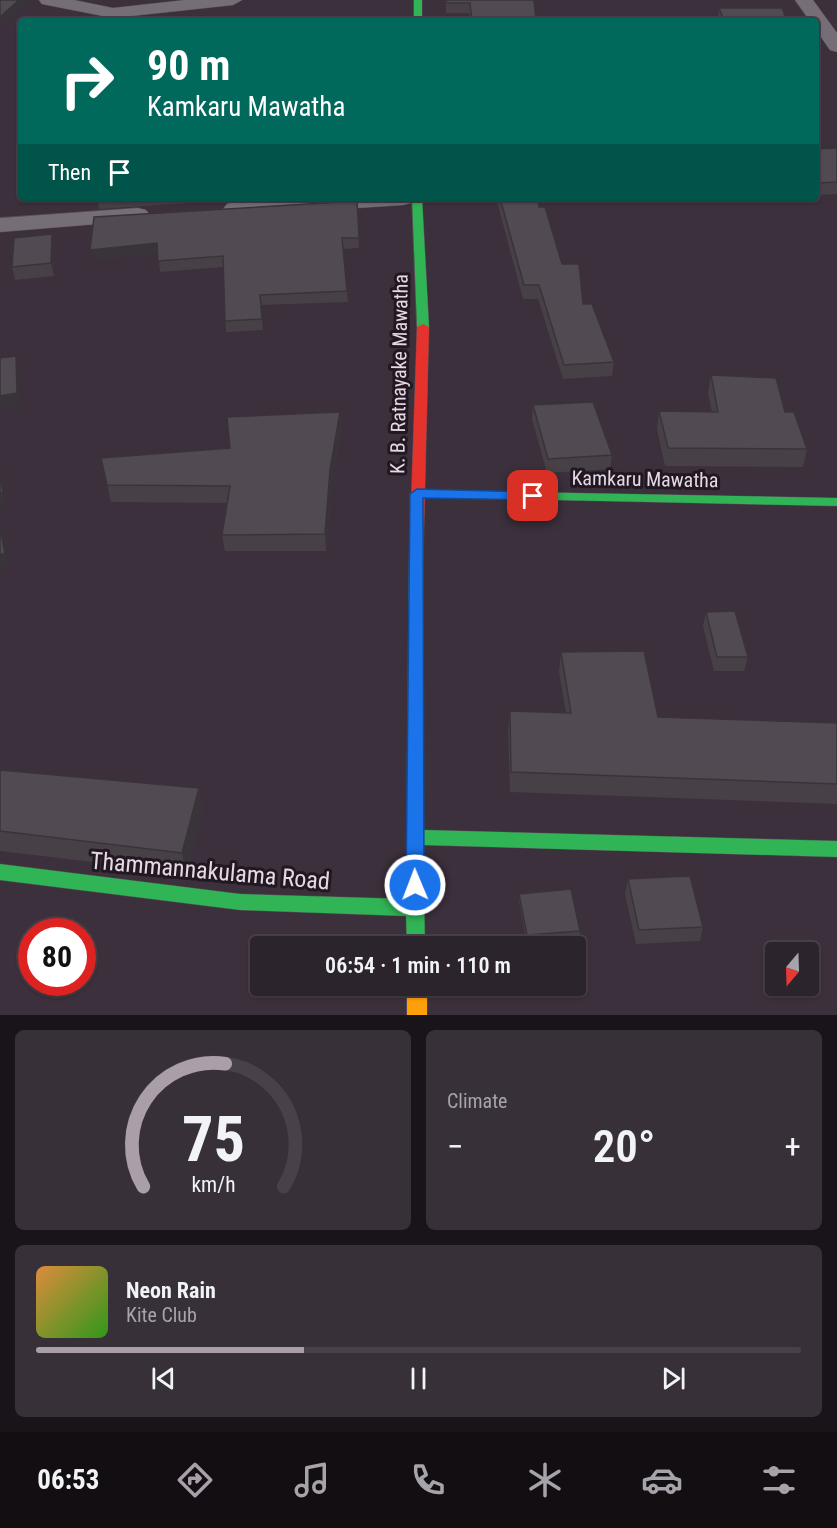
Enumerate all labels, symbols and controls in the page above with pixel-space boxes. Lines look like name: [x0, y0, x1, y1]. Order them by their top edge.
text: 90 m: [147, 41, 230, 90]
icon: right: [48, 42, 126, 120]
text: Kamkaru Mawatha: [147, 91, 345, 123]
icon: arrive: [103, 156, 136, 189]
text: Then: [48, 160, 91, 185]
street label: K. B. Ratnayake Mawatha: [385, 274, 413, 474]
street label: Kamkaru Mawatha: [571, 466, 719, 492]
pin: [507, 470, 558, 521]
icon: arrive: [516, 479, 549, 512]
street label: Thammannakulama Road: [89, 847, 331, 895]
position arrow: [383, 853, 447, 917]
speed limit sign: 80: [18, 918, 96, 996]
north arrow: [765, 942, 819, 996]
map controls: [765, 942, 819, 996]
text: 06:54 · 1 min · 110 m: [325, 953, 511, 978]
text: Climate: [447, 1089, 507, 1113]
text: 75: [181, 1103, 245, 1176]
text: 20°: [593, 1120, 655, 1173]
text: −: [447, 1127, 464, 1166]
text: +: [785, 1127, 801, 1166]
text: km/h: [191, 1172, 235, 1197]
text: Neon Rain: [126, 1278, 216, 1303]
text: Kite Club: [126, 1303, 197, 1327]
icon: previous: [147, 1362, 180, 1395]
icon: pause: [402, 1362, 435, 1395]
icon: next: [657, 1362, 690, 1395]
icon: directions: [174, 1459, 216, 1501]
icon: music: [291, 1459, 333, 1501]
icon: phone: [407, 1459, 449, 1501]
icon: climate: [524, 1459, 566, 1501]
icon: car: [641, 1459, 683, 1501]
icon: filters: [758, 1459, 800, 1501]
text: 06:53: [37, 1464, 99, 1496]

